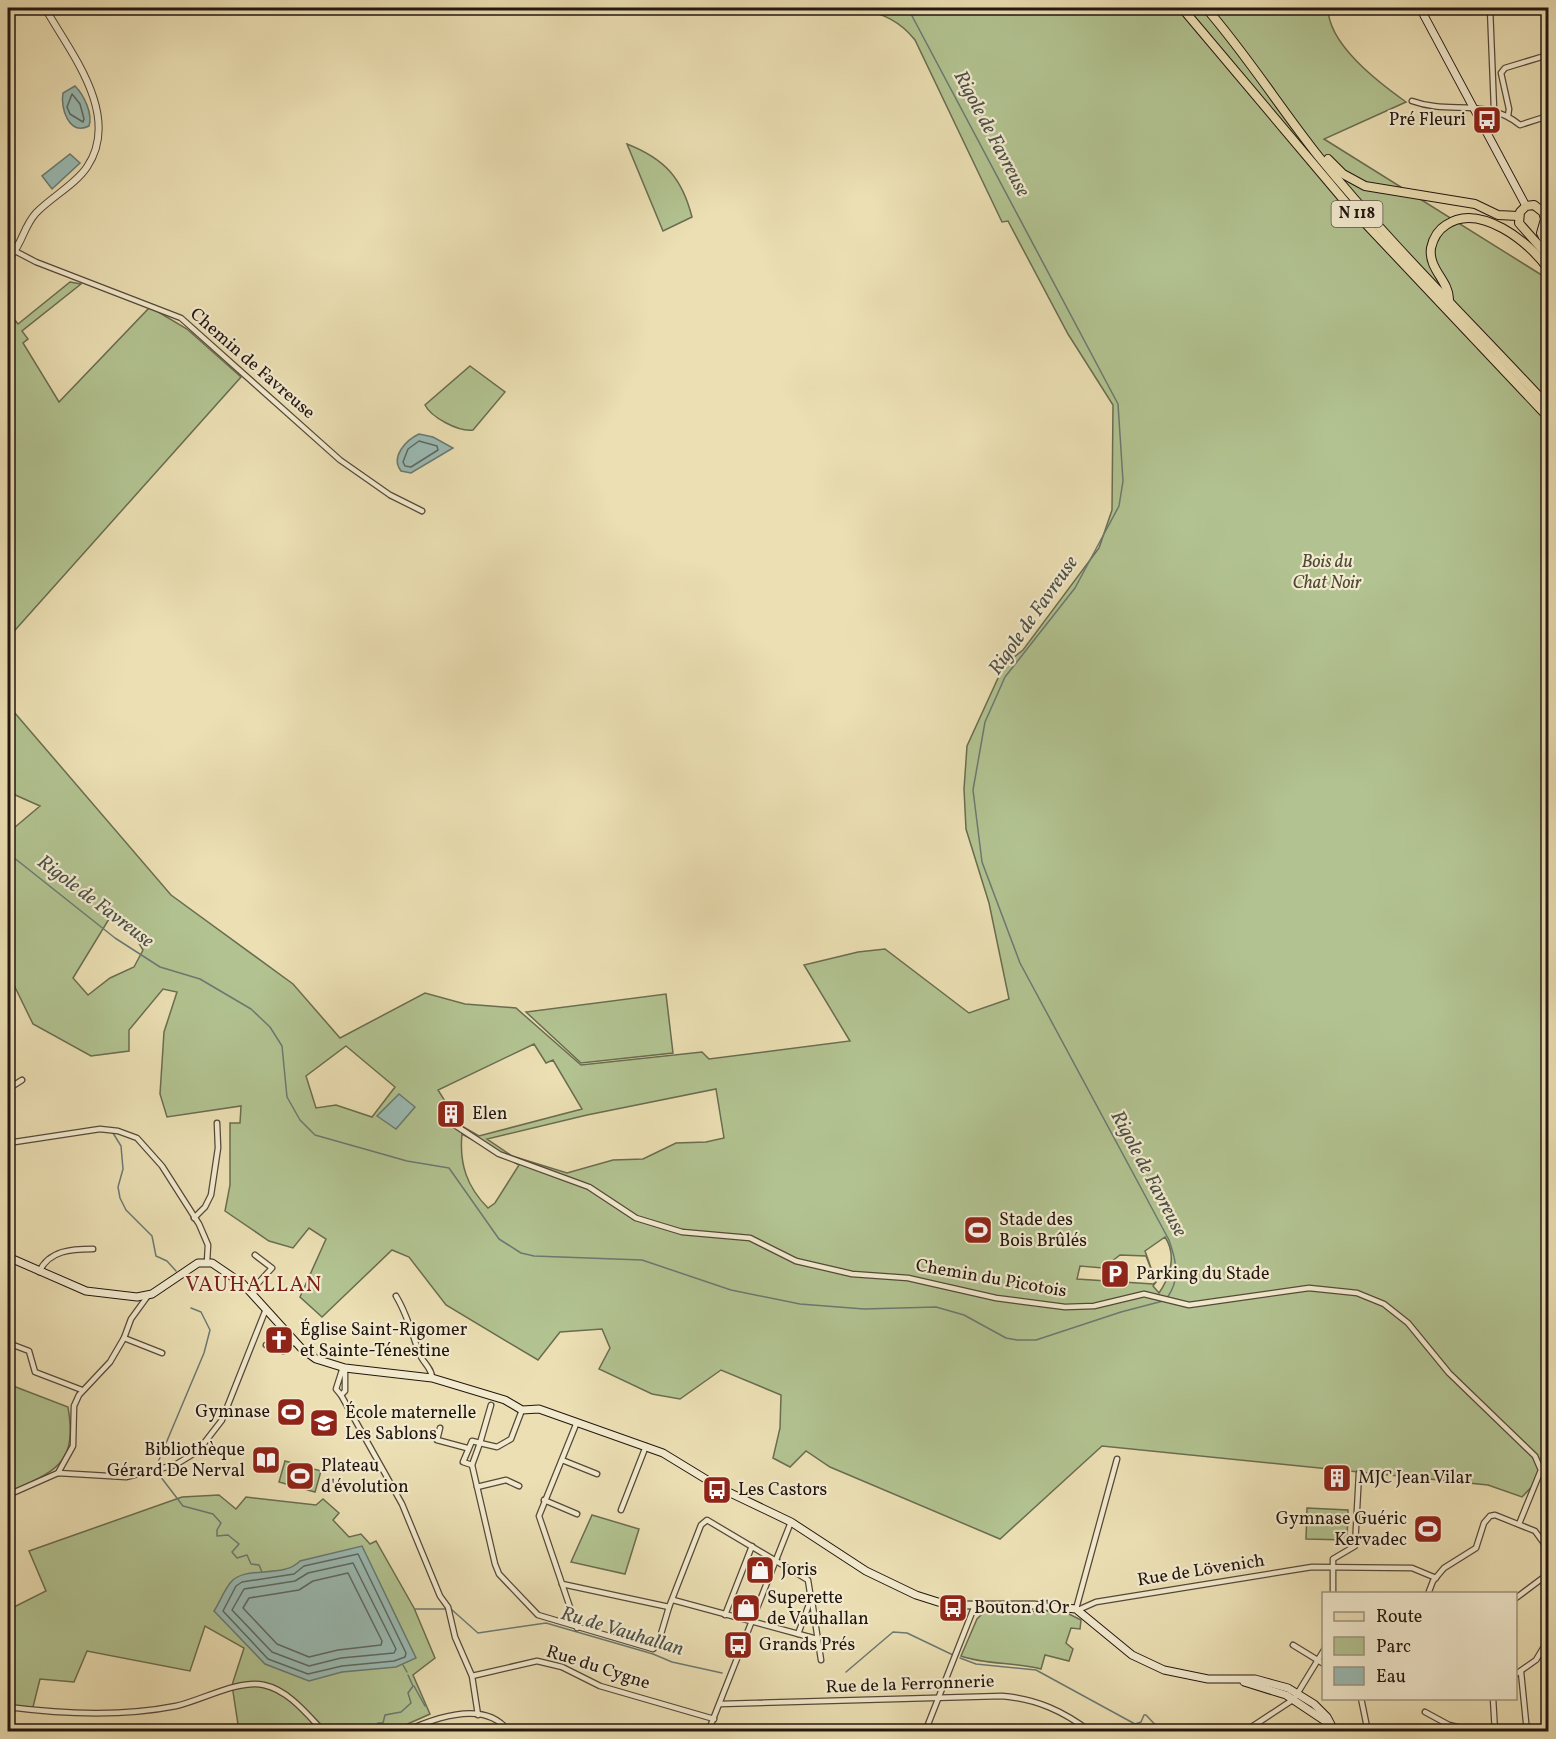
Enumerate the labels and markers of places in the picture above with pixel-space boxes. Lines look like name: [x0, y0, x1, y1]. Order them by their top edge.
bus stop icon: Pré Fleuri: [1471, 104, 1503, 136]
place label: Pré Fleuri: [1389, 108, 1466, 133]
building icon: Elen: [435, 1098, 467, 1130]
place label: Elen: [472, 1102, 508, 1127]
place label: Stade des Bois Brûlés: [999, 1208, 1087, 1254]
sports icon: Stade des Bois Brûlés: [962, 1214, 994, 1246]
parking icon: Parking du Stade: [1099, 1258, 1131, 1290]
place label: Parking du Stade: [1136, 1262, 1270, 1287]
place label: Église Saint-Rigomer et Sainte-Ténestine: [300, 1318, 468, 1364]
church icon: Église Saint-Rigomer et Sainte-Ténestine: [263, 1324, 295, 1356]
sports icon: Gymnase: [275, 1396, 307, 1428]
place label: Gymnase: [195, 1400, 270, 1425]
place label: École maternelle Les Sablons: [345, 1401, 476, 1447]
school or university icon: École maternelle Les Sablons: [308, 1407, 340, 1439]
place label: Bibliothèque Gérard De Nerval: [107, 1438, 245, 1484]
library icon: Bibliothèque Gérard De Nerval: [250, 1444, 282, 1476]
place label: Plateau d'évolution: [321, 1454, 409, 1500]
sports icon: Plateau d'évolution: [284, 1460, 316, 1492]
building icon: MJC Jean Vilar: [1321, 1462, 1353, 1494]
place label: MJC Jean Vilar: [1358, 1466, 1472, 1491]
bus stop icon: Les Castors: [701, 1474, 733, 1506]
place label: Les Castors: [738, 1478, 827, 1503]
place label: Gymnase Guéric Kervadec: [1276, 1507, 1407, 1553]
sports icon: Gymnase Guéric Kervadec: [1412, 1513, 1444, 1545]
shop icon: Joris: [744, 1554, 776, 1586]
place label: Joris: [781, 1558, 817, 1583]
place label: Superette de Vauhallan: [767, 1586, 869, 1632]
shop icon: Superette de Vauhallan: [730, 1592, 762, 1624]
bus stop icon: Bouton d'Or: [937, 1592, 969, 1624]
place label: Bouton d'Or: [974, 1596, 1070, 1621]
bus stop icon: Grands Prés: [722, 1629, 754, 1661]
place label: Grands Prés: [759, 1633, 855, 1658]

